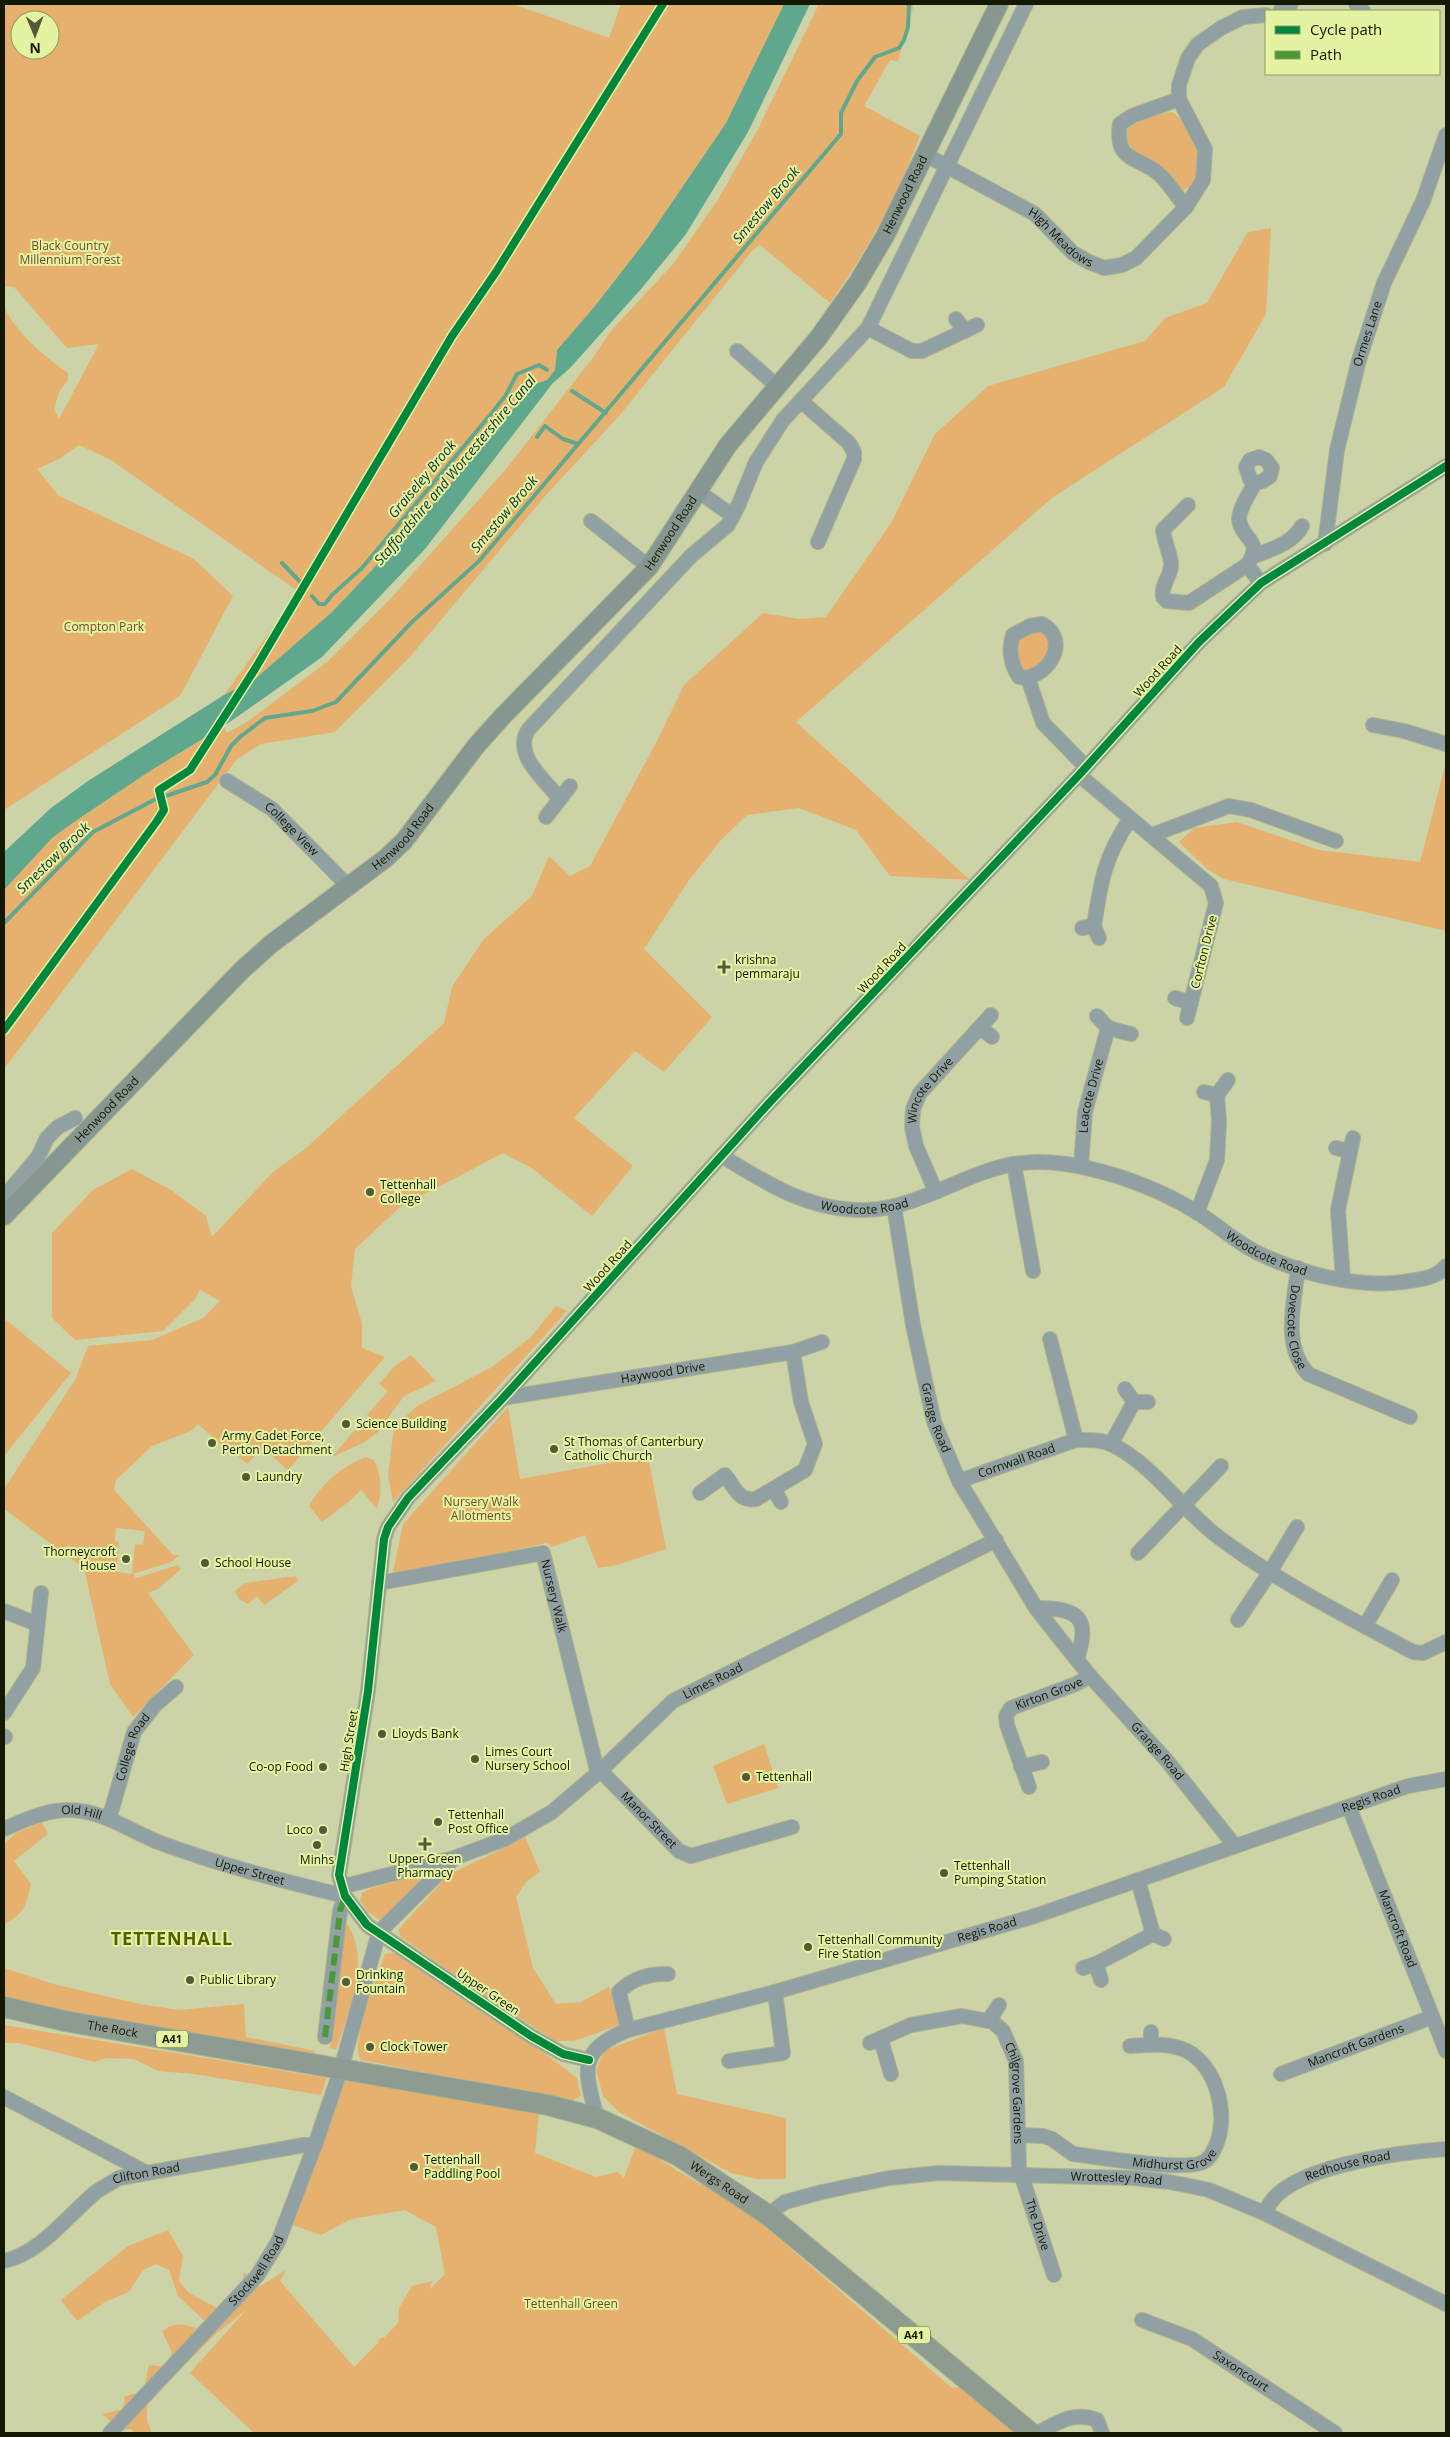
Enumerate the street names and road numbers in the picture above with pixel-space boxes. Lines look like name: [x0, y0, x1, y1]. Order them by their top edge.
street label: Henwood Road: [878, 152, 931, 237]
street label: High Meadows: [1026, 203, 1096, 271]
street label: Ormes Lane: [1349, 298, 1386, 368]
street label: Henwood Road: [640, 492, 701, 574]
street label: Wood Road: [1130, 641, 1186, 700]
street label: College View: [262, 798, 323, 860]
street label: Henwood Road: [368, 799, 438, 874]
street label: Corfton Drive: [1186, 913, 1221, 990]
street label: Wood Road: [853, 938, 910, 997]
street label: Wincote Drive: [903, 1053, 957, 1124]
street label: Leacote Drive: [1074, 1056, 1107, 1134]
street label: Henwood Road: [71, 1073, 142, 1146]
street label: Woodcote Road: [819, 1194, 911, 1218]
street label: Woodcote Road: [1223, 1226, 1309, 1279]
street label: Wood Road: [580, 1236, 636, 1295]
street label: Dovecote Close: [1284, 1284, 1311, 1373]
street label: Haywood Drive: [620, 1357, 707, 1387]
street label: Grange Road: [918, 1381, 955, 1455]
street label: Cornwall Road: [975, 1439, 1057, 1482]
street label: Nursery Walk: [537, 1557, 572, 1635]
street label: Limes Road: [680, 1659, 745, 1703]
street label: Kirton Grove: [1013, 1673, 1086, 1714]
street label: College Road: [111, 1709, 154, 1783]
street label: High Street: [335, 1709, 362, 1773]
street label: Grange Road: [1127, 1718, 1188, 1783]
street label: Regis Road: [1339, 1780, 1403, 1816]
street label: Manor Street: [617, 1788, 681, 1852]
street label: Old Hill: [61, 1801, 104, 1824]
street label: Upper Street: [213, 1853, 287, 1889]
street label: Mancroft Road: [1375, 1887, 1421, 1970]
street label: Regis Road: [955, 1913, 1019, 1946]
street label: Upper Green: [453, 1964, 523, 2019]
street label: The Rock: [86, 2016, 140, 2042]
street label: Mancroft Gardens: [1305, 2019, 1406, 2071]
road number: A41: [156, 2030, 188, 2048]
street label: Chilgrove Gardens: [1001, 2039, 1027, 2145]
street label: Midhurst Grove: [1131, 2145, 1221, 2173]
street label: Redhouse Road: [1302, 2146, 1392, 2185]
street label: Wergs Road: [687, 2157, 752, 2208]
street label: Clifton Road: [109, 2158, 181, 2188]
street label: Wrottesley Road: [1070, 2167, 1163, 2189]
street label: The Drive: [1022, 2197, 1054, 2253]
street label: Stockwell Road: [224, 2233, 288, 2309]
road number: A41: [898, 2326, 930, 2344]
street label: Saxoncourt: [1210, 2346, 1272, 2395]

